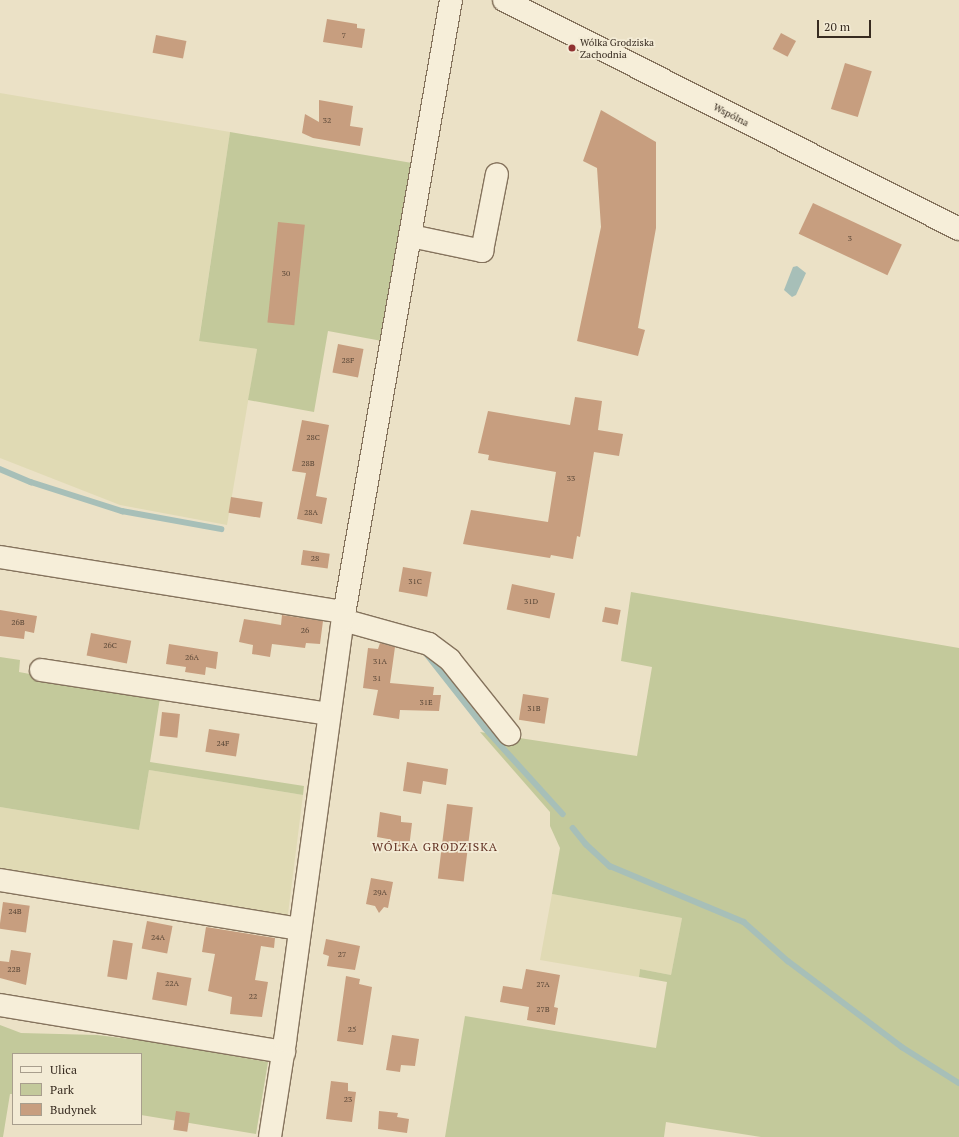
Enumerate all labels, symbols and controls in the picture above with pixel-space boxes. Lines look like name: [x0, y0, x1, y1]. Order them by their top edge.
scale bar: [819, 12, 873, 38]
text: 20 m: [824, 19, 850, 34]
house number: 7: [342, 31, 346, 41]
place label: Wólka Grodziska Zachodnia: [580, 36, 654, 60]
marker: Wólka Grodziska Zachodnia: [567, 43, 577, 53]
street label: Wspólna: [711, 101, 751, 129]
house number: 32: [323, 116, 331, 126]
house number: 3: [848, 234, 852, 244]
house number: 30: [282, 269, 290, 279]
house number: 28F: [342, 356, 354, 366]
house number: 28C: [306, 433, 320, 443]
house number: 28B: [301, 459, 315, 469]
house number: 33: [567, 474, 575, 484]
house number: 28A: [304, 508, 318, 518]
house number: 28: [311, 554, 319, 564]
house number: 31C: [408, 577, 422, 587]
house number: 31D: [524, 597, 538, 607]
house number: 26B: [11, 618, 25, 628]
house number: 26: [301, 626, 309, 636]
house number: 26C: [103, 641, 117, 651]
house number: 26A: [185, 653, 199, 663]
house number: 31A: [373, 657, 387, 667]
house number: 31: [373, 674, 381, 684]
house number: 31E: [419, 698, 433, 708]
house number: 31B: [527, 704, 541, 714]
house number: 24F: [217, 739, 229, 749]
district label: WÓLKA GRODZISKA: [372, 840, 498, 854]
house number: 29A: [373, 888, 387, 898]
house number: 24B: [8, 907, 22, 917]
house number: 24A: [151, 933, 165, 943]
house number: 27: [338, 950, 346, 960]
house number: 22B: [7, 965, 21, 975]
house number: 22A: [165, 979, 179, 989]
house number: 27A: [536, 980, 550, 990]
house number: 22: [249, 992, 257, 1002]
house number: 27B: [536, 1005, 550, 1015]
house number: 25: [348, 1025, 356, 1035]
legend: [12, 1053, 142, 1125]
text: Ulica: [50, 1062, 77, 1077]
text: Park: [50, 1082, 74, 1097]
house number: 23: [344, 1095, 352, 1105]
text: Budynek: [50, 1102, 96, 1117]

